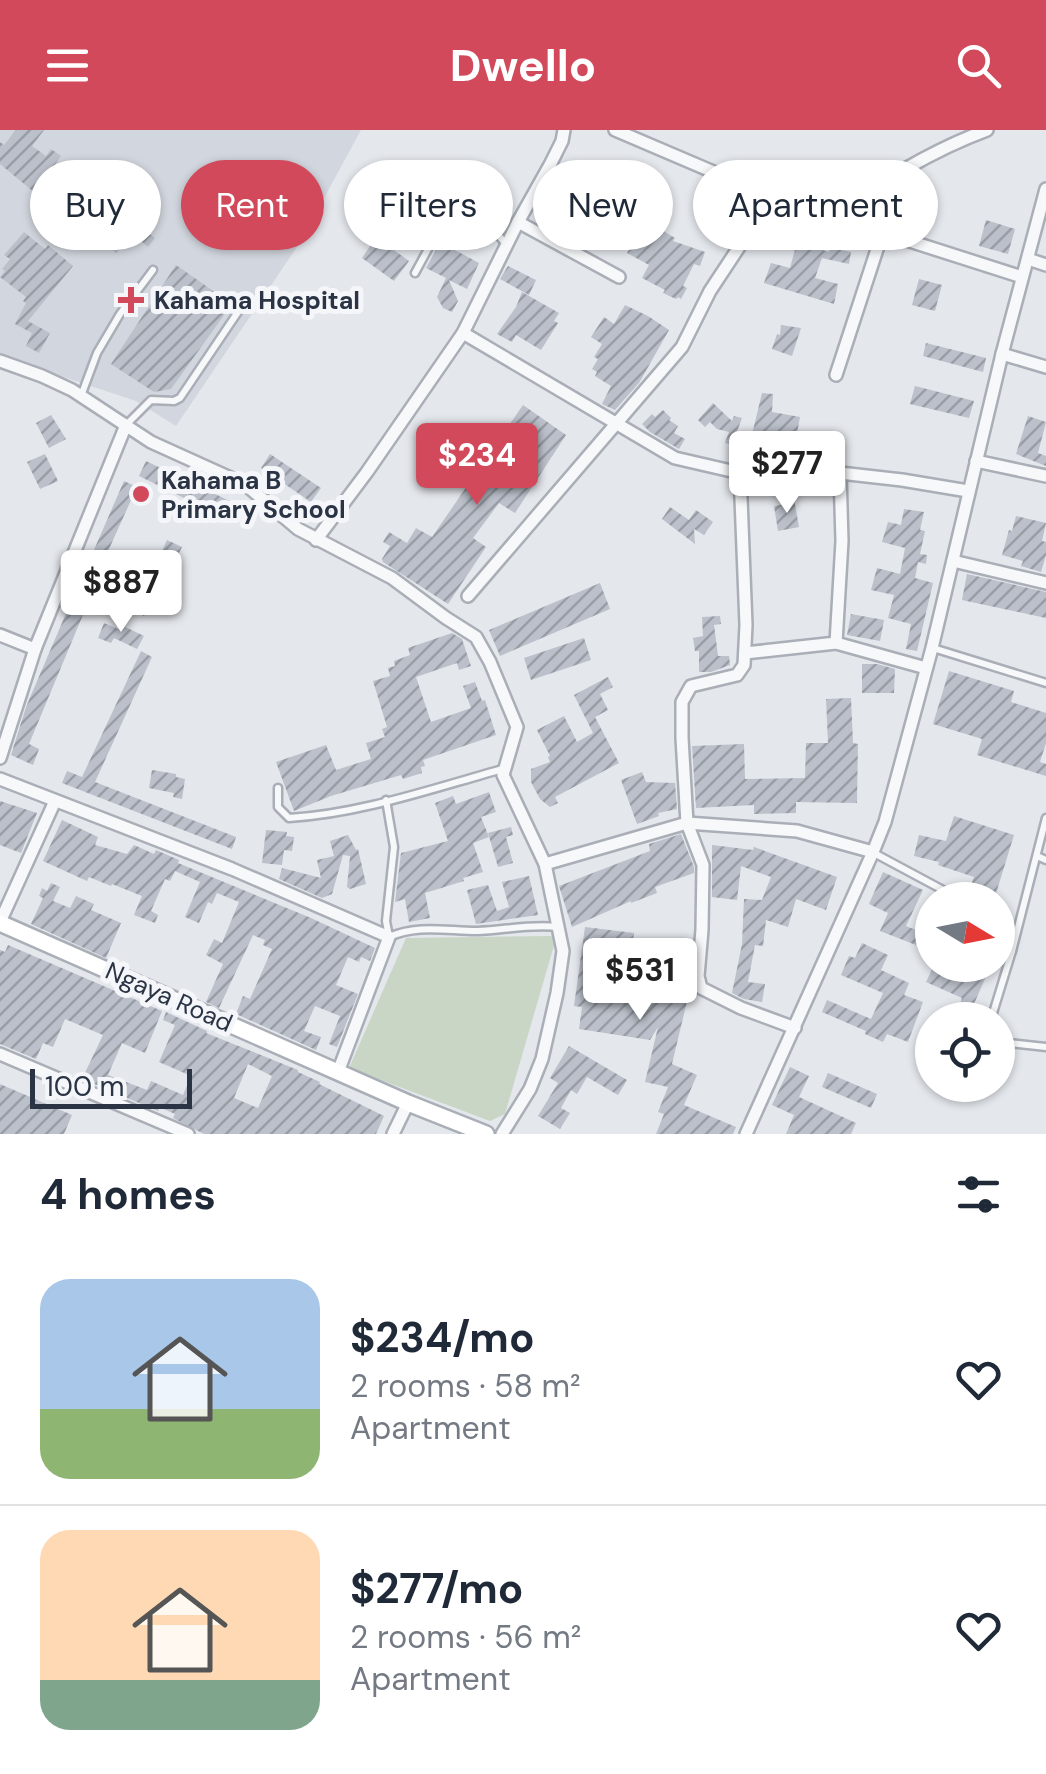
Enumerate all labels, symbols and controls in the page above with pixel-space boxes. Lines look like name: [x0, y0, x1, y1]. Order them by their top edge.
text: Dwello: [450, 36, 596, 95]
icon: menu: [40, 38, 95, 93]
icon: search: [951, 38, 1006, 93]
chip: Buy: [30, 160, 161, 250]
chip: Rent: [181, 160, 324, 250]
chip: Filters: [344, 160, 513, 250]
chip: New: [533, 160, 673, 250]
chip: Apartment: [693, 160, 938, 250]
place label: Kahama Hospital: [154, 284, 360, 317]
marker: Kahama Hospital: [118, 287, 144, 313]
pin: $234: [418, 423, 536, 508]
pin: $277: [728, 431, 846, 516]
text: $234: [438, 434, 516, 476]
text: $277: [751, 442, 823, 484]
place label: Kahama B Primary School: [161, 464, 346, 526]
marker: Kahama B Primary School: [130, 483, 152, 505]
pin: $887: [62, 550, 180, 635]
text: $887: [83, 561, 159, 603]
north arrow: [915, 882, 1015, 982]
map controls: [915, 882, 1015, 1102]
pin: $531: [581, 938, 699, 1023]
text: $531: [605, 949, 675, 991]
street label: Ngaya Road: [100, 954, 238, 1040]
button: locate: [915, 1002, 1015, 1102]
scale bar: [30, 1064, 192, 1108]
text: 100 m: [45, 1068, 124, 1105]
text: 4 homes: [40, 1167, 216, 1222]
icon: filters: [951, 1167, 1006, 1222]
text: $234/mo: [350, 1310, 535, 1365]
icon: home: [120, 1319, 240, 1439]
icon: heart: [951, 1352, 1006, 1407]
text: 2 rooms · 58 m²: [350, 1365, 581, 1407]
text: Apartment: [350, 1407, 511, 1449]
text: $277/mo: [350, 1561, 523, 1616]
icon: home: [120, 1570, 240, 1690]
icon: heart: [951, 1603, 1006, 1658]
text: 2 rooms · 56 m²: [350, 1616, 581, 1658]
text: Apartment: [350, 1658, 511, 1700]

